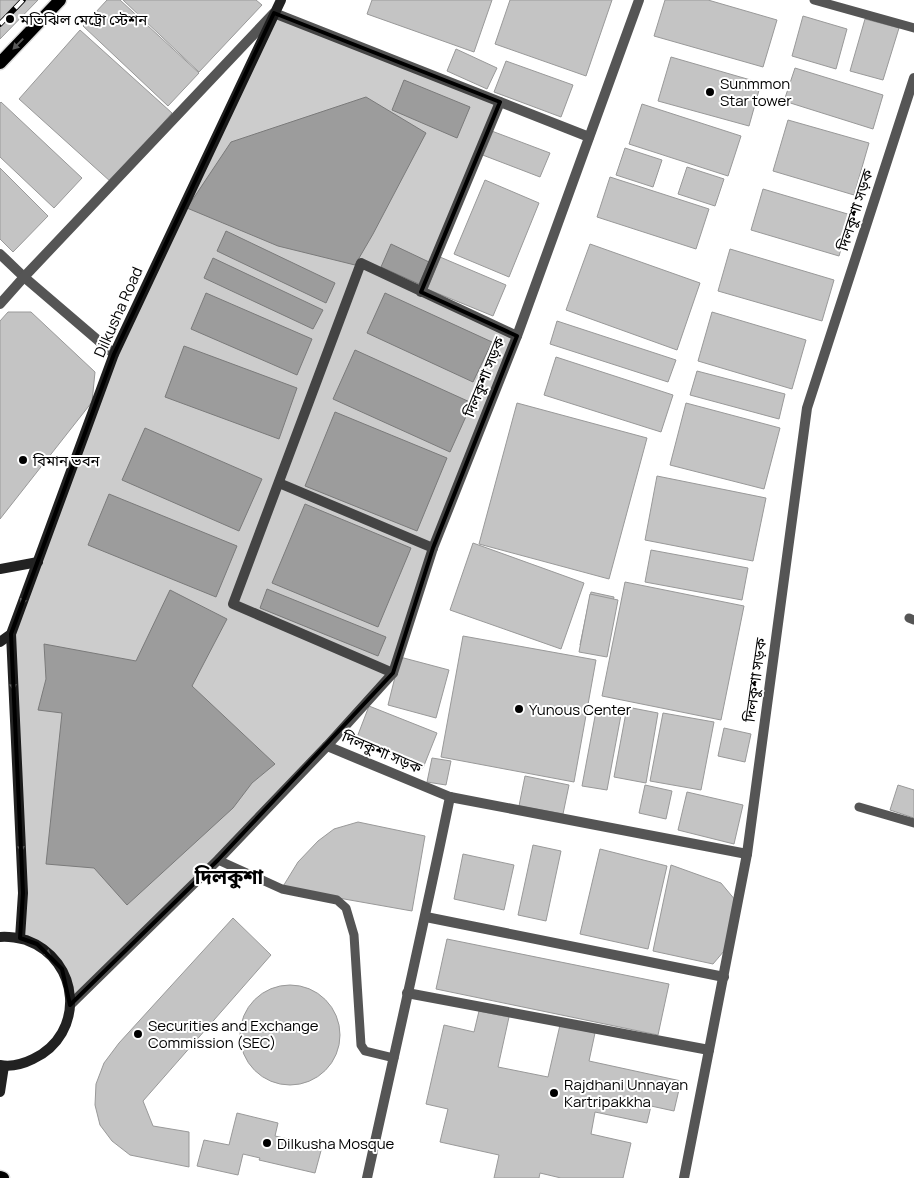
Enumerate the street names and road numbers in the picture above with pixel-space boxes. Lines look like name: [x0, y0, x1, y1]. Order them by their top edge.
street label: দিলকুশা সড়ক: [832, 166, 878, 254]
street label: Dilkusha Road: [89, 263, 147, 361]
street label: দিলকুশা সড়ক: [458, 333, 510, 421]
street label: দিলকুশা সড়ক: [739, 636, 771, 724]
street label: দিলকুশা সড়ক: [338, 725, 426, 779]

